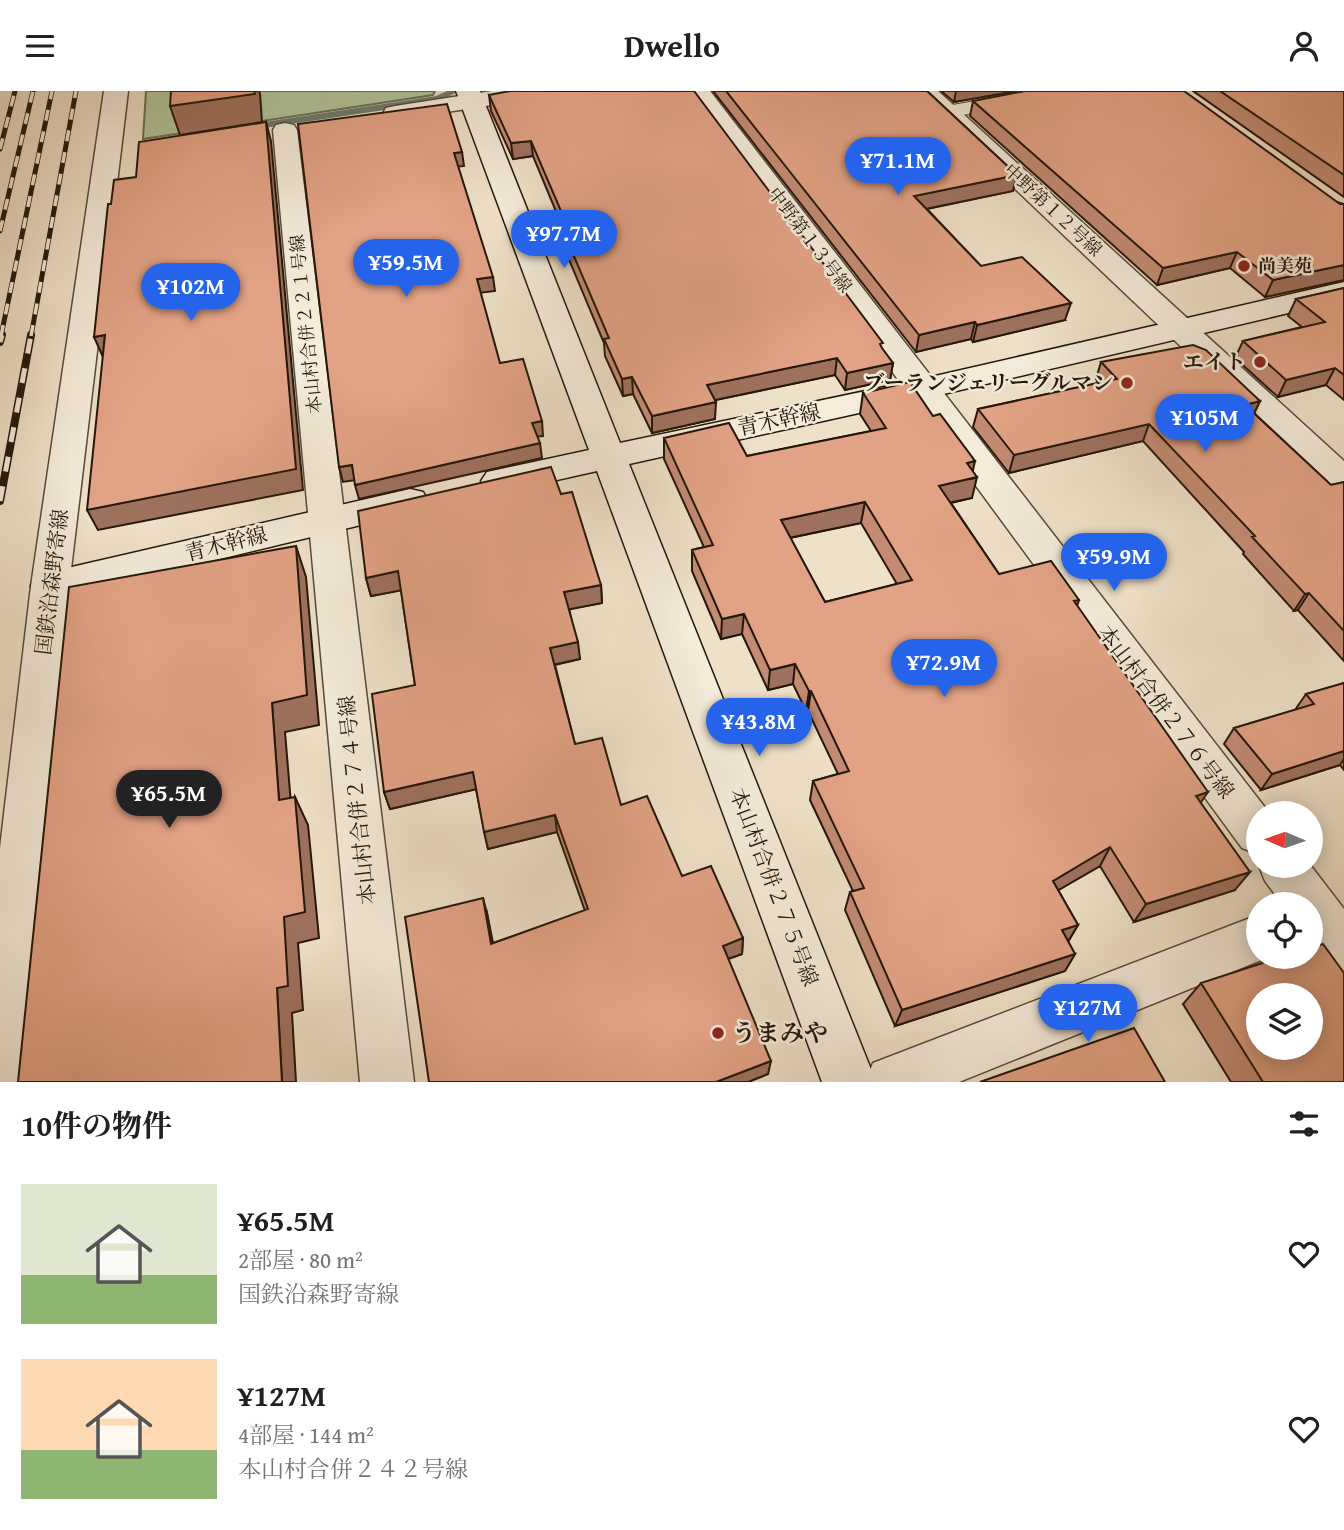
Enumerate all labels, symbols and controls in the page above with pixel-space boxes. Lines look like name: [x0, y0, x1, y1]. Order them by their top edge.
text: Dwello: [624, 22, 720, 69]
icon: menu: [21, 27, 59, 65]
icon: person: [1285, 27, 1323, 65]
pin: ¥71.1M: [841, 137, 955, 197]
text: ¥71.1M: [861, 143, 935, 176]
street label: 中野第１２号線: [998, 157, 1109, 262]
street label: 中野第１３号線: [762, 181, 859, 298]
pin: ¥97.7M: [507, 211, 621, 270]
text: ¥97.7M: [527, 216, 601, 249]
street label: 本山村合併２２１号線: [283, 233, 328, 415]
pin: ¥59.5M: [349, 239, 463, 299]
text: ¥59.5M: [369, 245, 443, 278]
place label: 尚美苑: [1258, 252, 1312, 279]
marker: 尚美苑: [1236, 258, 1252, 274]
pin: ¥102M: [142, 264, 240, 323]
text: ¥102M: [157, 269, 225, 302]
place label: エイト: [1183, 346, 1246, 377]
marker: エイト: [1252, 354, 1268, 370]
place label: ブーランジェリーグルマン: [863, 367, 1113, 398]
marker: ブーランジェリーグルマン: [1119, 375, 1135, 391]
pin: ¥105M: [1156, 395, 1254, 454]
street label: 青木幹線: [735, 396, 823, 443]
text: ¥105M: [1171, 400, 1239, 433]
street label: 国鉄沿森野寄線: [27, 507, 76, 657]
street label: 青木幹線: [181, 518, 270, 569]
pin: ¥59.9M: [1057, 533, 1171, 593]
text: ¥59.9M: [1077, 539, 1151, 572]
street label: 本山村合併２７６号線: [1091, 619, 1242, 805]
pin: ¥72.9M: [887, 639, 1001, 699]
text: ¥72.9M: [907, 645, 981, 678]
street label: 本山村合併２７４号線: [330, 694, 383, 906]
pin: ¥43.8M: [702, 699, 816, 758]
text: ¥43.8M: [722, 704, 796, 737]
pin: ¥65.5M: [112, 771, 226, 830]
text: ¥65.5M: [132, 776, 206, 809]
street label: 本山村合併２７５号線: [722, 783, 827, 990]
north arrow: [1246, 801, 1323, 879]
map controls: [1246, 801, 1323, 1060]
button: locate: [1246, 892, 1323, 969]
button: layers: [1246, 983, 1323, 1060]
pin: ¥127M: [1039, 985, 1137, 1044]
text: ¥127M: [1054, 990, 1122, 1023]
place label: うまみや: [732, 1015, 828, 1050]
marker: うまみや: [710, 1025, 726, 1041]
text: 10件の物件: [21, 1103, 172, 1147]
icon: filters: [1285, 1105, 1323, 1143]
text: ¥65.5M: [238, 1198, 334, 1242]
icon: home: [77, 1212, 161, 1296]
icon: heart: [1285, 1235, 1323, 1273]
text: 2部屋 · 80 m²: [238, 1243, 363, 1276]
text: 国鉄沿森野寄線: [238, 1277, 399, 1310]
text: ¥127M: [238, 1373, 326, 1417]
icon: home: [77, 1387, 161, 1471]
icon: heart: [1285, 1410, 1323, 1448]
text: 4部屋 · 144 m²: [238, 1418, 374, 1451]
text: 本山村合併２４２号線: [238, 1452, 468, 1485]

